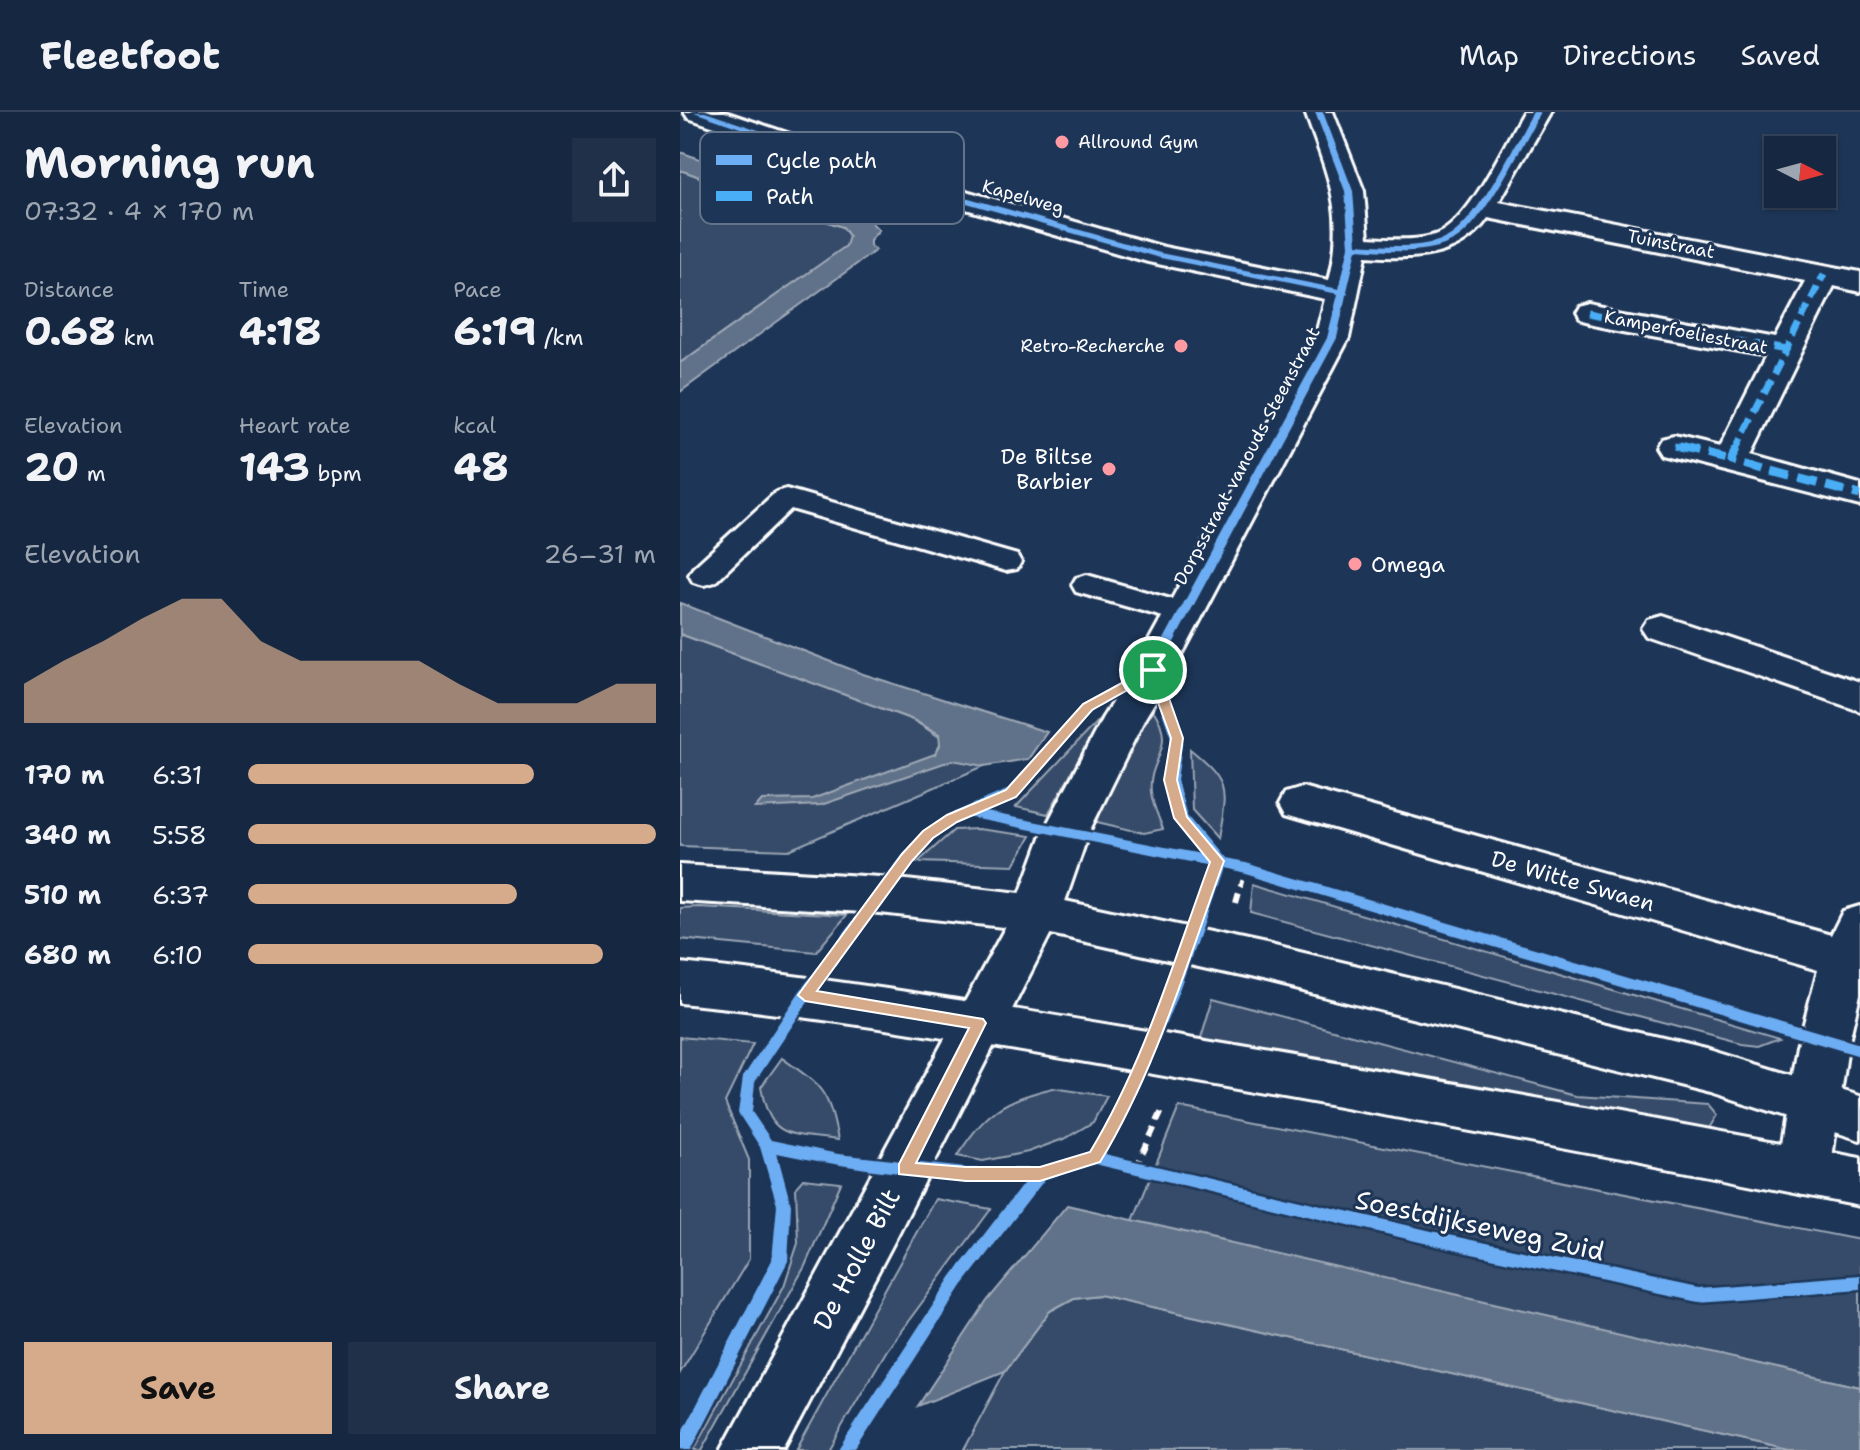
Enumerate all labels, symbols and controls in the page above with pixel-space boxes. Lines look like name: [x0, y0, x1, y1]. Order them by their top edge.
text: Fleetfoot: [40, 30, 220, 81]
text: Map: [1459, 36, 1519, 74]
text: Directions: [1563, 36, 1697, 74]
text: Saved: [1741, 36, 1820, 74]
place label: Allround Gym: [1078, 130, 1198, 154]
legend: [700, 132, 964, 224]
text: Morning run: [24, 133, 315, 192]
marker: Allround Gym: [1053, 133, 1071, 151]
north arrow: [1764, 136, 1836, 208]
map controls: [1764, 136, 1836, 208]
button: share: [572, 138, 656, 222]
text: Cycle path: [766, 146, 877, 175]
street label: Kapelweg: [979, 174, 1067, 220]
text: Path: [766, 182, 814, 211]
text: 07:32 · 4 × 170 m: [24, 193, 254, 228]
street label: Tuinstraat: [1625, 224, 1717, 264]
text: Distance: [24, 275, 114, 304]
text: Time: [239, 275, 289, 304]
text: Pace: [453, 275, 502, 304]
text: 0.68: [24, 304, 116, 358]
text: 4:18: [239, 304, 322, 358]
text: 6:19: [453, 304, 537, 358]
street label: Kamperfoeliestraat: [1602, 304, 1770, 360]
street label: Dorpsstraat vanouds Steenstraat: [1168, 322, 1326, 589]
text: km: [116, 323, 155, 352]
text: /km: [537, 323, 583, 352]
place label: Retro-Recherche: [1021, 334, 1165, 358]
marker: Retro-Recherche: [1172, 337, 1190, 355]
text: Elevation: [24, 411, 122, 440]
text: Heart rate: [239, 411, 351, 440]
text: kcal: [453, 411, 496, 440]
text: 20: [24, 440, 79, 494]
text: 143: [239, 440, 310, 494]
text: 48: [453, 440, 509, 494]
place label: De Biltse Barbier: [1001, 442, 1093, 496]
text: m: [79, 459, 106, 488]
text: bpm: [310, 459, 362, 488]
marker: De Biltse Barbier: [1100, 460, 1118, 478]
text: Elevation: [24, 536, 140, 571]
text: 26–31 m: [544, 536, 656, 571]
place label: Omega: [1371, 550, 1445, 579]
marker: Omega: [1346, 555, 1364, 573]
pin: [1119, 636, 1187, 704]
icon: arrive: [1131, 648, 1175, 692]
text: 170 m: [24, 757, 104, 792]
text: 6:31: [152, 757, 203, 792]
text: 340 m: [24, 817, 111, 852]
text: 5:58: [152, 817, 207, 852]
street label: De Witte Swaen: [1488, 844, 1658, 918]
text: 510 m: [24, 877, 101, 912]
text: 6:37: [152, 877, 209, 912]
text: 680 m: [24, 937, 111, 972]
text: 6:10: [152, 937, 203, 972]
street label: De Holle Bilt: [804, 1182, 908, 1336]
street label: Soestdijkseweg Zuid: [1352, 1182, 1608, 1268]
button: Save: [24, 1342, 332, 1434]
button: Share: [348, 1342, 656, 1434]

